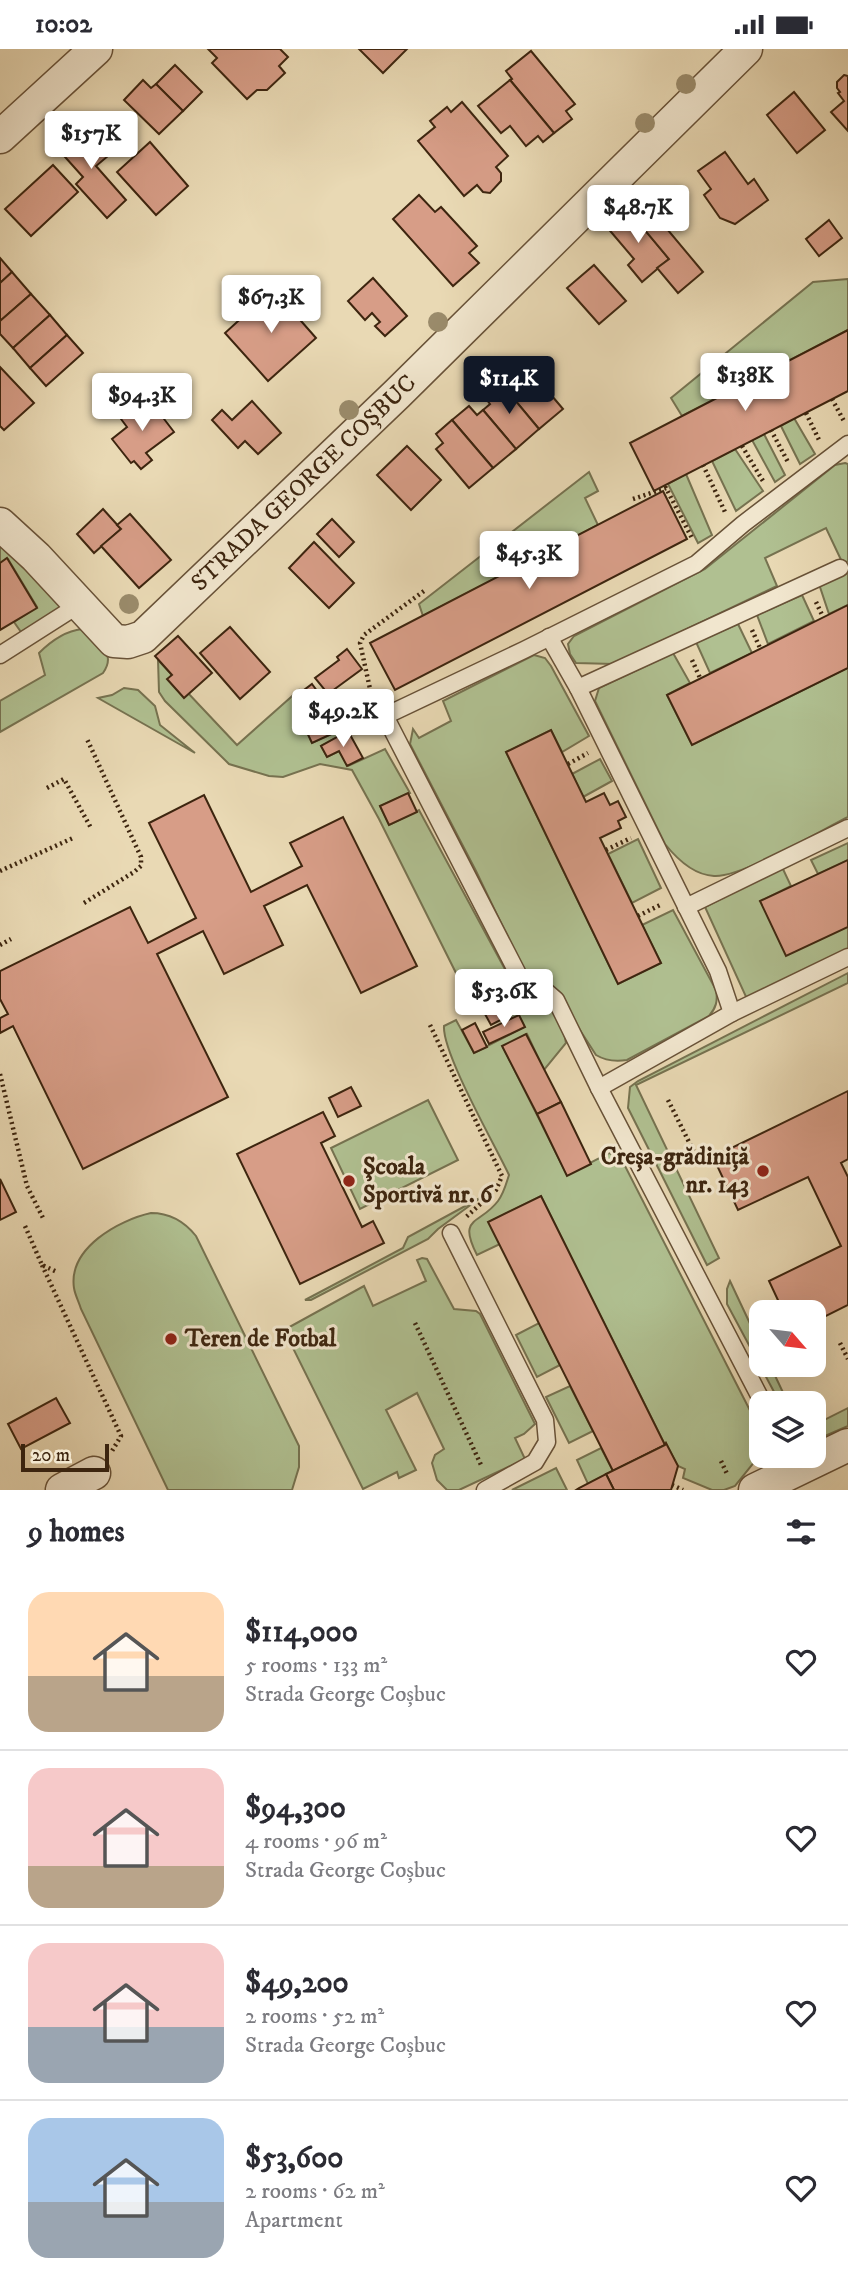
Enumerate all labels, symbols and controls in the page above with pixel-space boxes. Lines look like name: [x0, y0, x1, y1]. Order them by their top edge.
text: 10:02: [35, 8, 92, 41]
pin: $157K: [42, 111, 140, 171]
text: $157K: [61, 119, 121, 148]
pin: $48.7K: [581, 185, 695, 245]
text: $48.7K: [603, 193, 673, 222]
pin: $67.3K: [214, 275, 328, 335]
text: $67.3K: [238, 283, 304, 312]
pin: $138K: [696, 353, 794, 413]
pin: $114K: [460, 357, 558, 416]
text: $138K: [716, 361, 774, 390]
text: $114K: [480, 364, 538, 393]
street label: STRADA GEORGE COȘBUC: [185, 368, 423, 598]
pin: $94.3K: [85, 373, 199, 433]
text: $94.3K: [108, 381, 176, 410]
pin: $45.3K: [472, 531, 586, 591]
text: $45.3K: [496, 539, 562, 568]
pin: $49.2K: [286, 689, 400, 749]
text: $49.2K: [308, 697, 378, 726]
pin: $53.6K: [447, 969, 561, 1029]
text: $53.6K: [471, 977, 537, 1006]
place label: Creșa-grădiniță nr. 143: [601, 1142, 750, 1200]
place label: Şcoala Sportivă nr. 6: [363, 1152, 494, 1210]
marker: Creșa-grădiniță nr. 143: [755, 1163, 771, 1179]
marker: Şcoala Sportivă nr. 6: [341, 1173, 357, 1189]
north arrow: [749, 1300, 826, 1377]
map controls: [749, 1300, 826, 1468]
place label: Teren de Fotbal: [184, 1324, 337, 1354]
marker: Teren de Fotbal: [163, 1331, 179, 1347]
button: layers: [749, 1391, 826, 1468]
scale bar: [21, 1441, 108, 1473]
text: 20 m: [32, 1444, 70, 1467]
icon: filters: [782, 1513, 820, 1551]
text: 9 homes: [28, 1514, 125, 1551]
text: $114,000: [245, 1614, 358, 1651]
icon: home: [84, 1620, 168, 1704]
icon: heart: [782, 1643, 820, 1681]
text: 5 rooms · 133 m²: [245, 1651, 387, 1680]
text: Strada George Coșbuc: [245, 1680, 446, 1709]
text: $94,300: [245, 1790, 346, 1827]
icon: home: [84, 1796, 168, 1880]
icon: heart: [782, 1819, 820, 1857]
text: 4 rooms · 96 m²: [245, 1827, 387, 1856]
text: Strada George Coșbuc: [245, 1856, 446, 1885]
text: $49,200: [245, 1965, 349, 2002]
icon: home: [84, 1971, 168, 2055]
icon: heart: [782, 1994, 820, 2032]
text: 2 rooms · 52 m²: [245, 2002, 384, 2031]
text: Strada George Coșbuc: [245, 2031, 446, 2060]
text: $53,600: [245, 2140, 343, 2177]
icon: home: [84, 2146, 168, 2230]
icon: heart: [782, 2169, 820, 2207]
text: 2 rooms · 62 m²: [245, 2177, 385, 2206]
text: Apartment: [245, 2206, 343, 2235]

